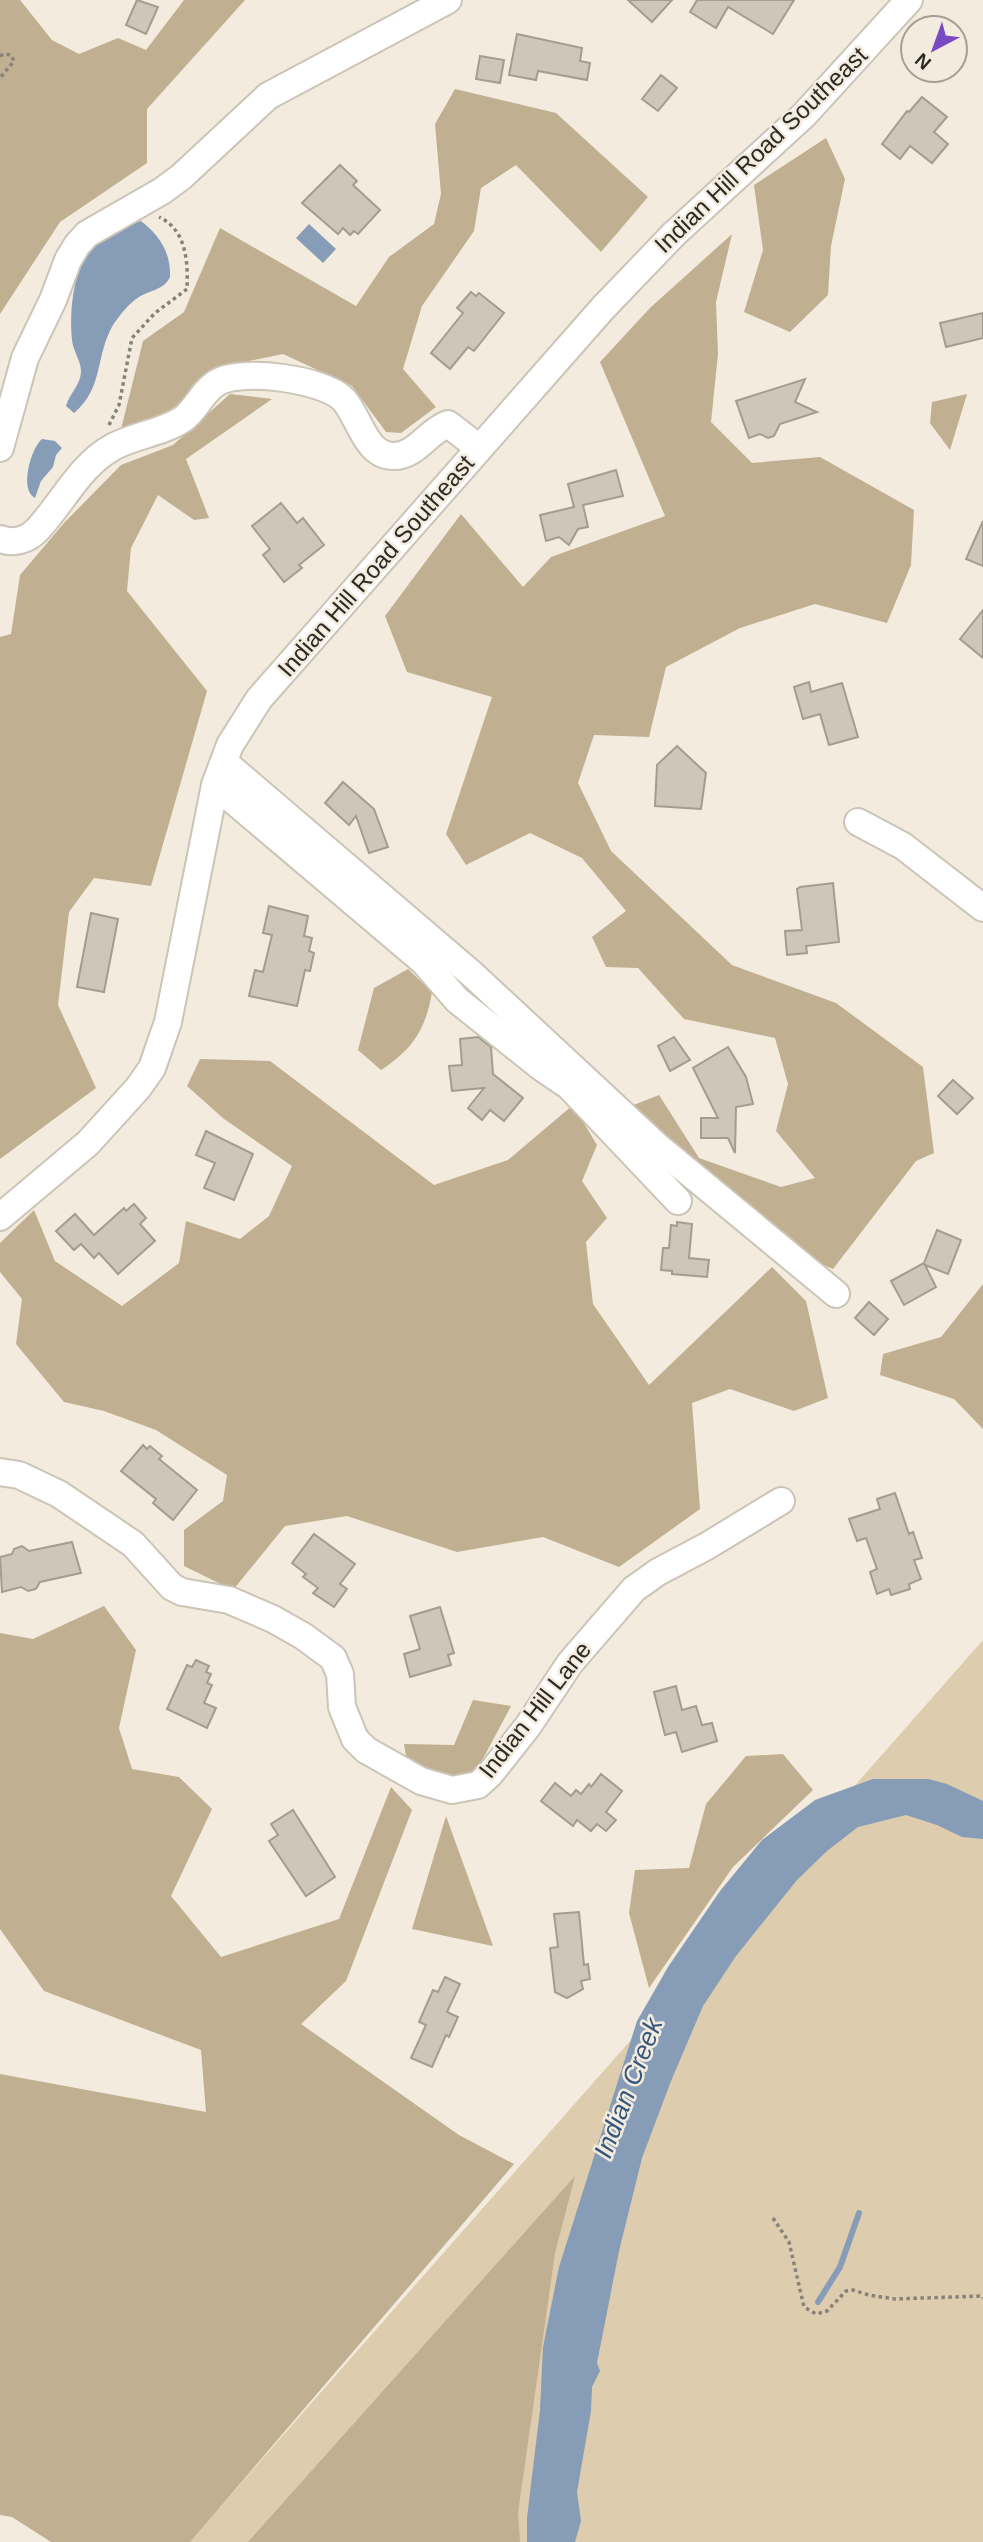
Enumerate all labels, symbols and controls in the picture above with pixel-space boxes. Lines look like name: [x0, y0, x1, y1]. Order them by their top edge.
north arrow: [899, 14, 969, 84]
street label: Indian Hill Road Southeast: [649, 41, 872, 258]
text: N: [911, 49, 935, 74]
street label: Indian Hill Road Southeast: [272, 449, 479, 682]
street label: Indian Hill Lane: [473, 1636, 596, 1783]
water label: Indian Creek: [588, 2012, 669, 2162]

